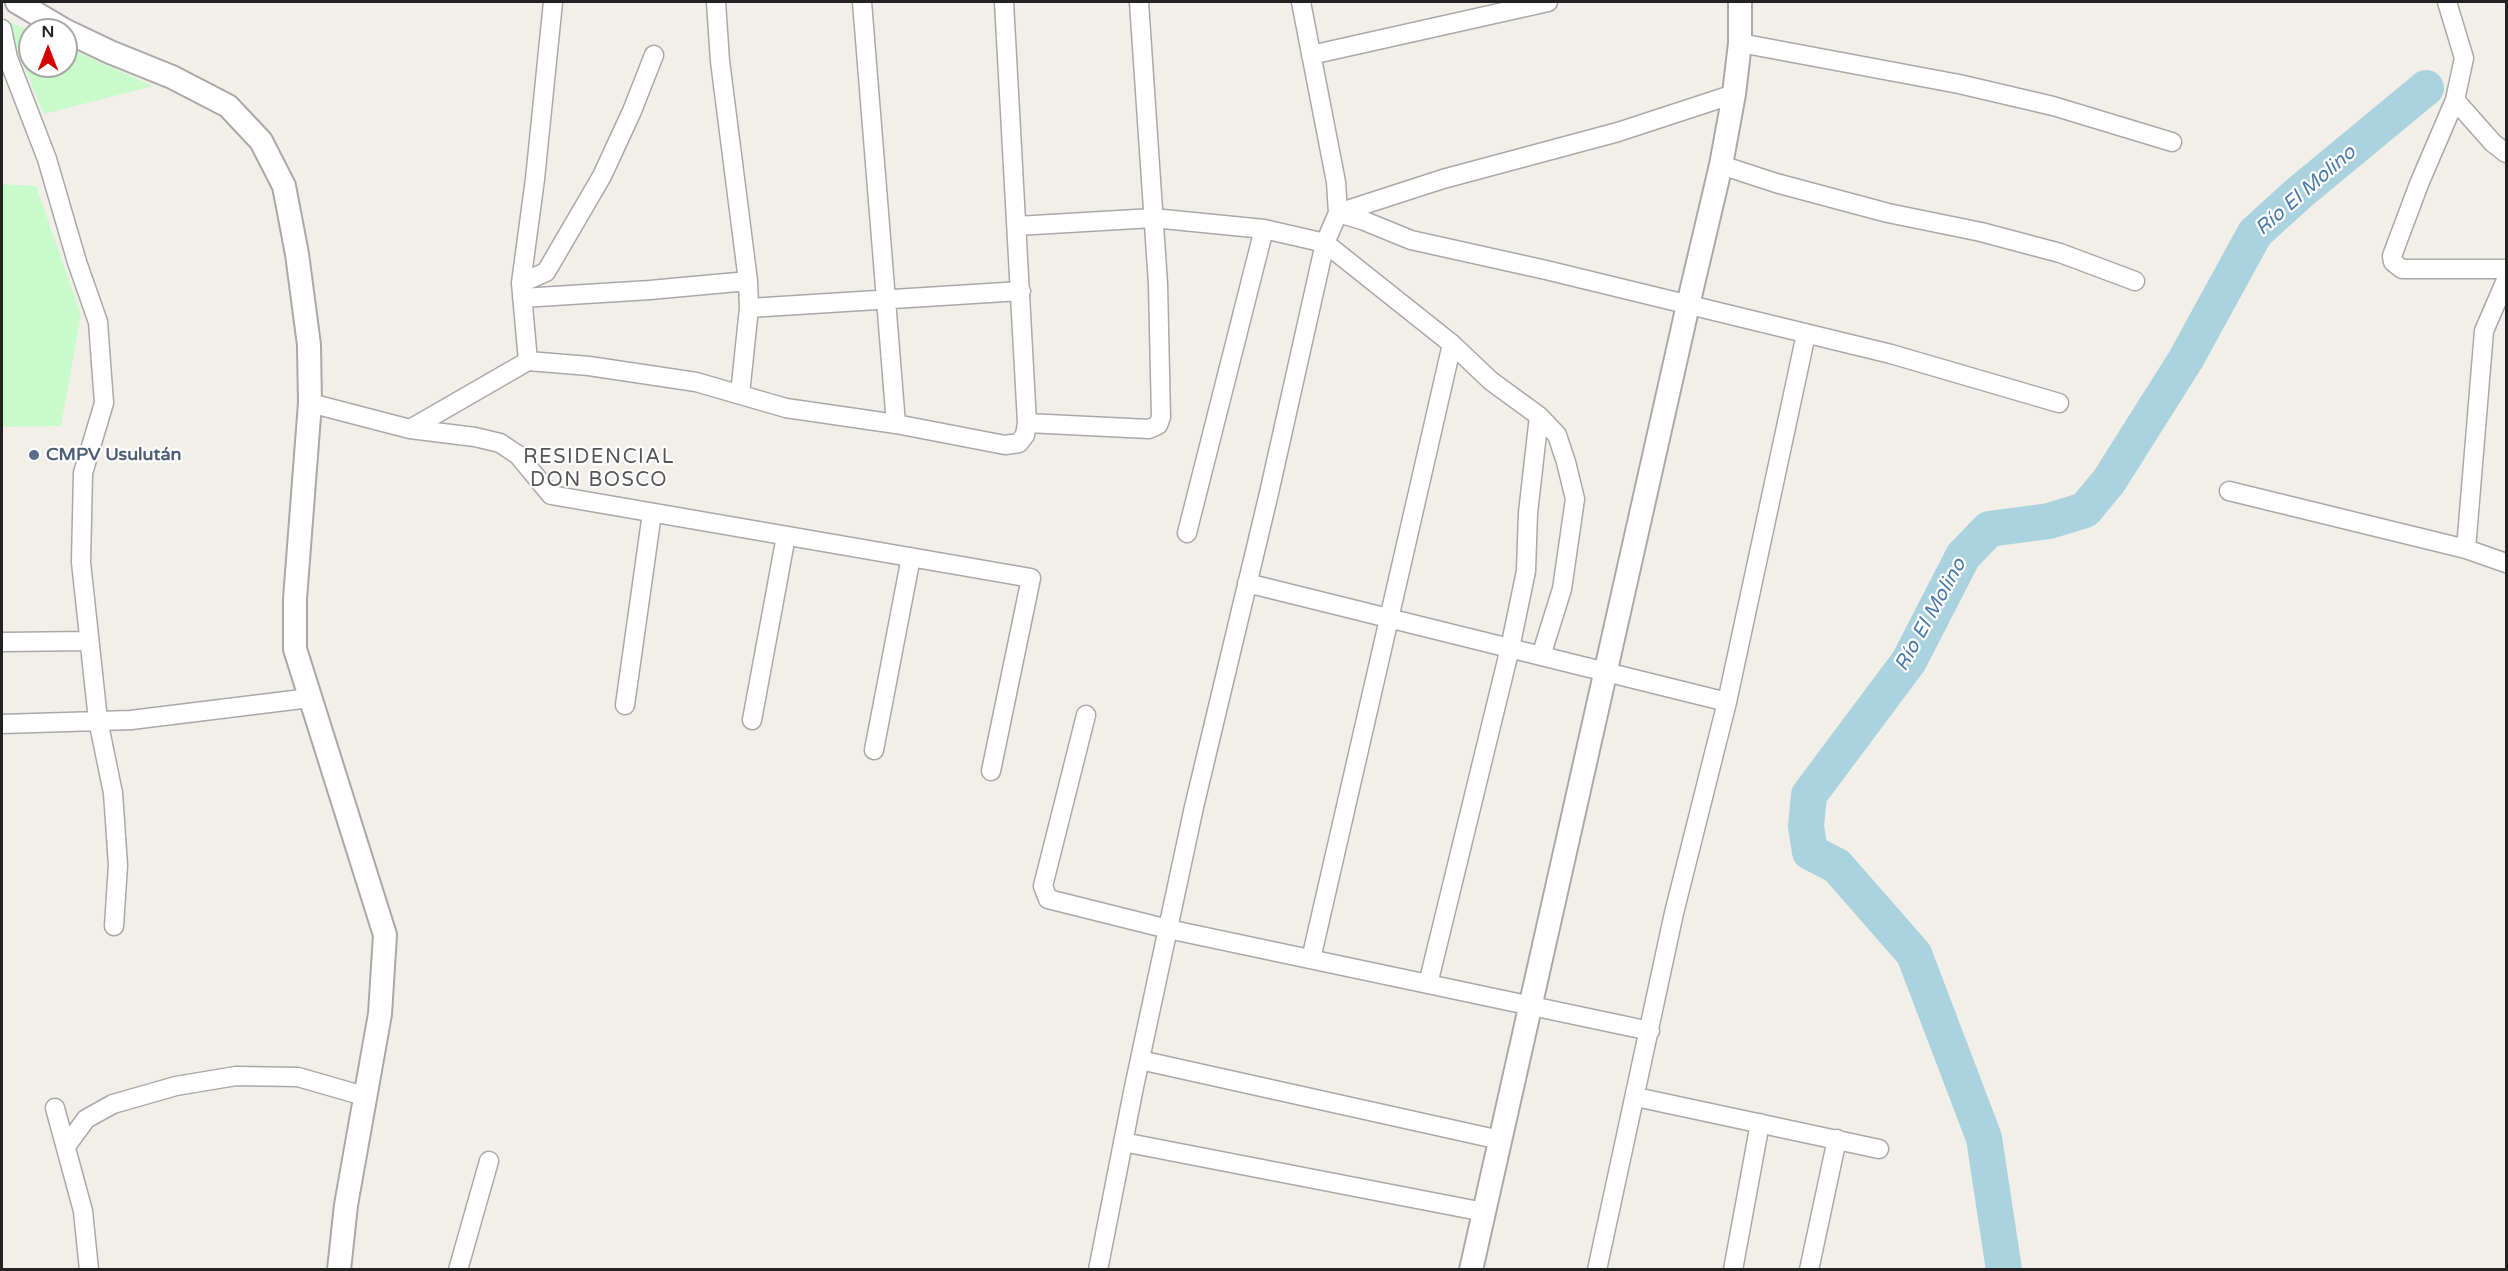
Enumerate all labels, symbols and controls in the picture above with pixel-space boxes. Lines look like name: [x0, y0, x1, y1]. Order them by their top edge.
north arrow: [18, 18, 78, 78]
text: N: [42, 22, 54, 42]
water label: Río El Molino: [2251, 141, 2361, 241]
place label: CMPV Usulután: [46, 444, 182, 466]
district label: RESIDENCIAL DON BOSCO: [523, 446, 675, 493]
marker: CMPV Usulután: [27, 448, 41, 462]
water label: Río El Molino: [1890, 555, 1972, 675]

